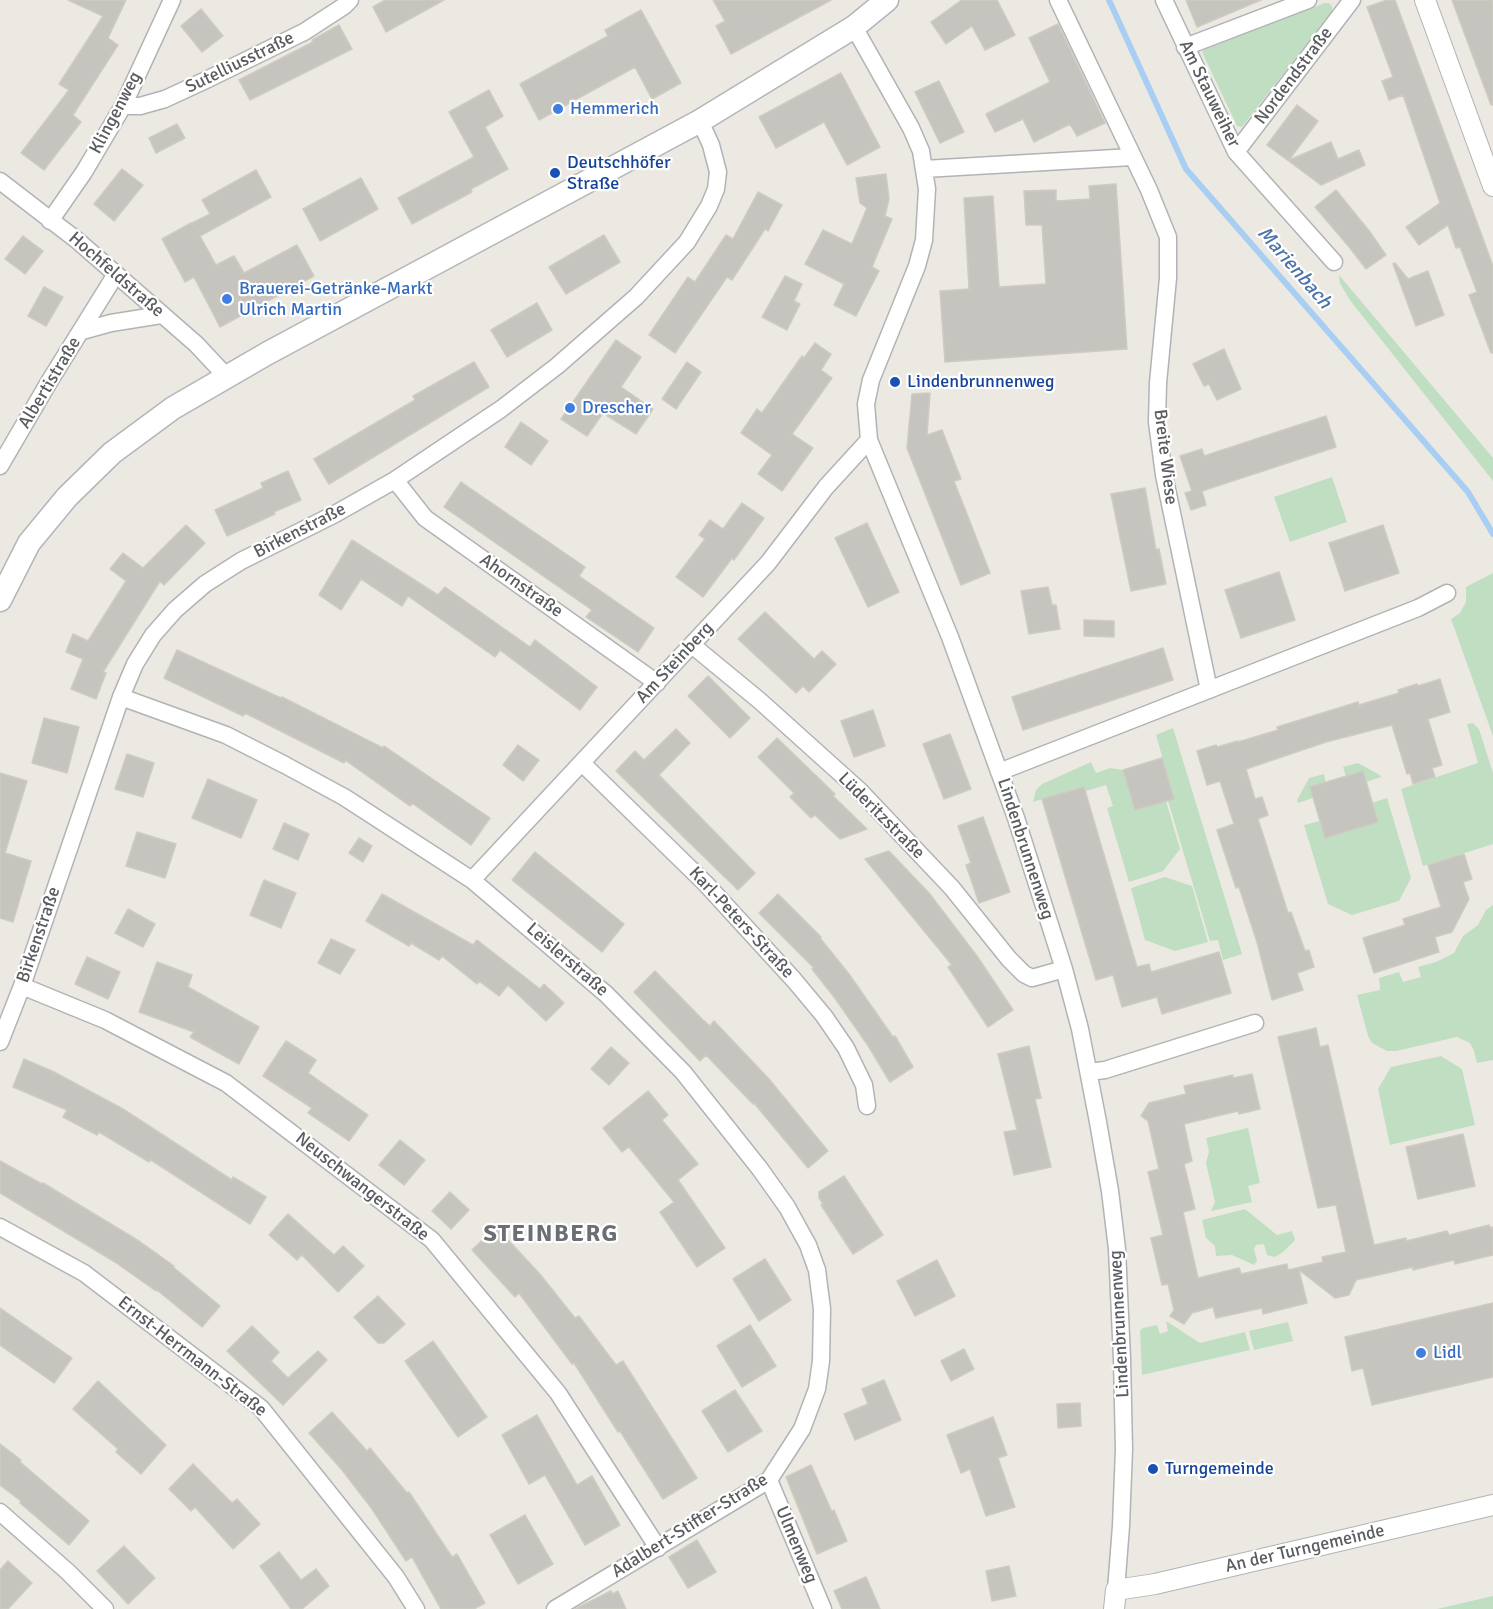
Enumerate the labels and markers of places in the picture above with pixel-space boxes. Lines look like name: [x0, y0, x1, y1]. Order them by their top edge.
place label: Hemmerich: [570, 98, 659, 120]
marker: Hemmerich: [551, 102, 565, 116]
place label: Deutschhöfer Straße: [567, 152, 671, 195]
marker: Deutschhöfer Straße: [548, 166, 562, 180]
place label: Brauerei-Getränke-Markt Ulrich Martin: [239, 278, 432, 320]
marker: Brauerei-Getränke-Markt Ulrich Martin: [220, 292, 234, 306]
place label: Lindenbrunnenweg: [907, 371, 1055, 393]
marker: Lindenbrunnenweg: [888, 375, 902, 389]
place label: Drescher: [582, 397, 651, 419]
marker: Drescher: [563, 401, 577, 415]
place label: Lidl: [1433, 1342, 1462, 1364]
marker: Lidl: [1414, 1346, 1428, 1360]
place label: Turngemeinde: [1165, 1458, 1274, 1480]
marker: Turngemeinde: [1146, 1462, 1160, 1476]

